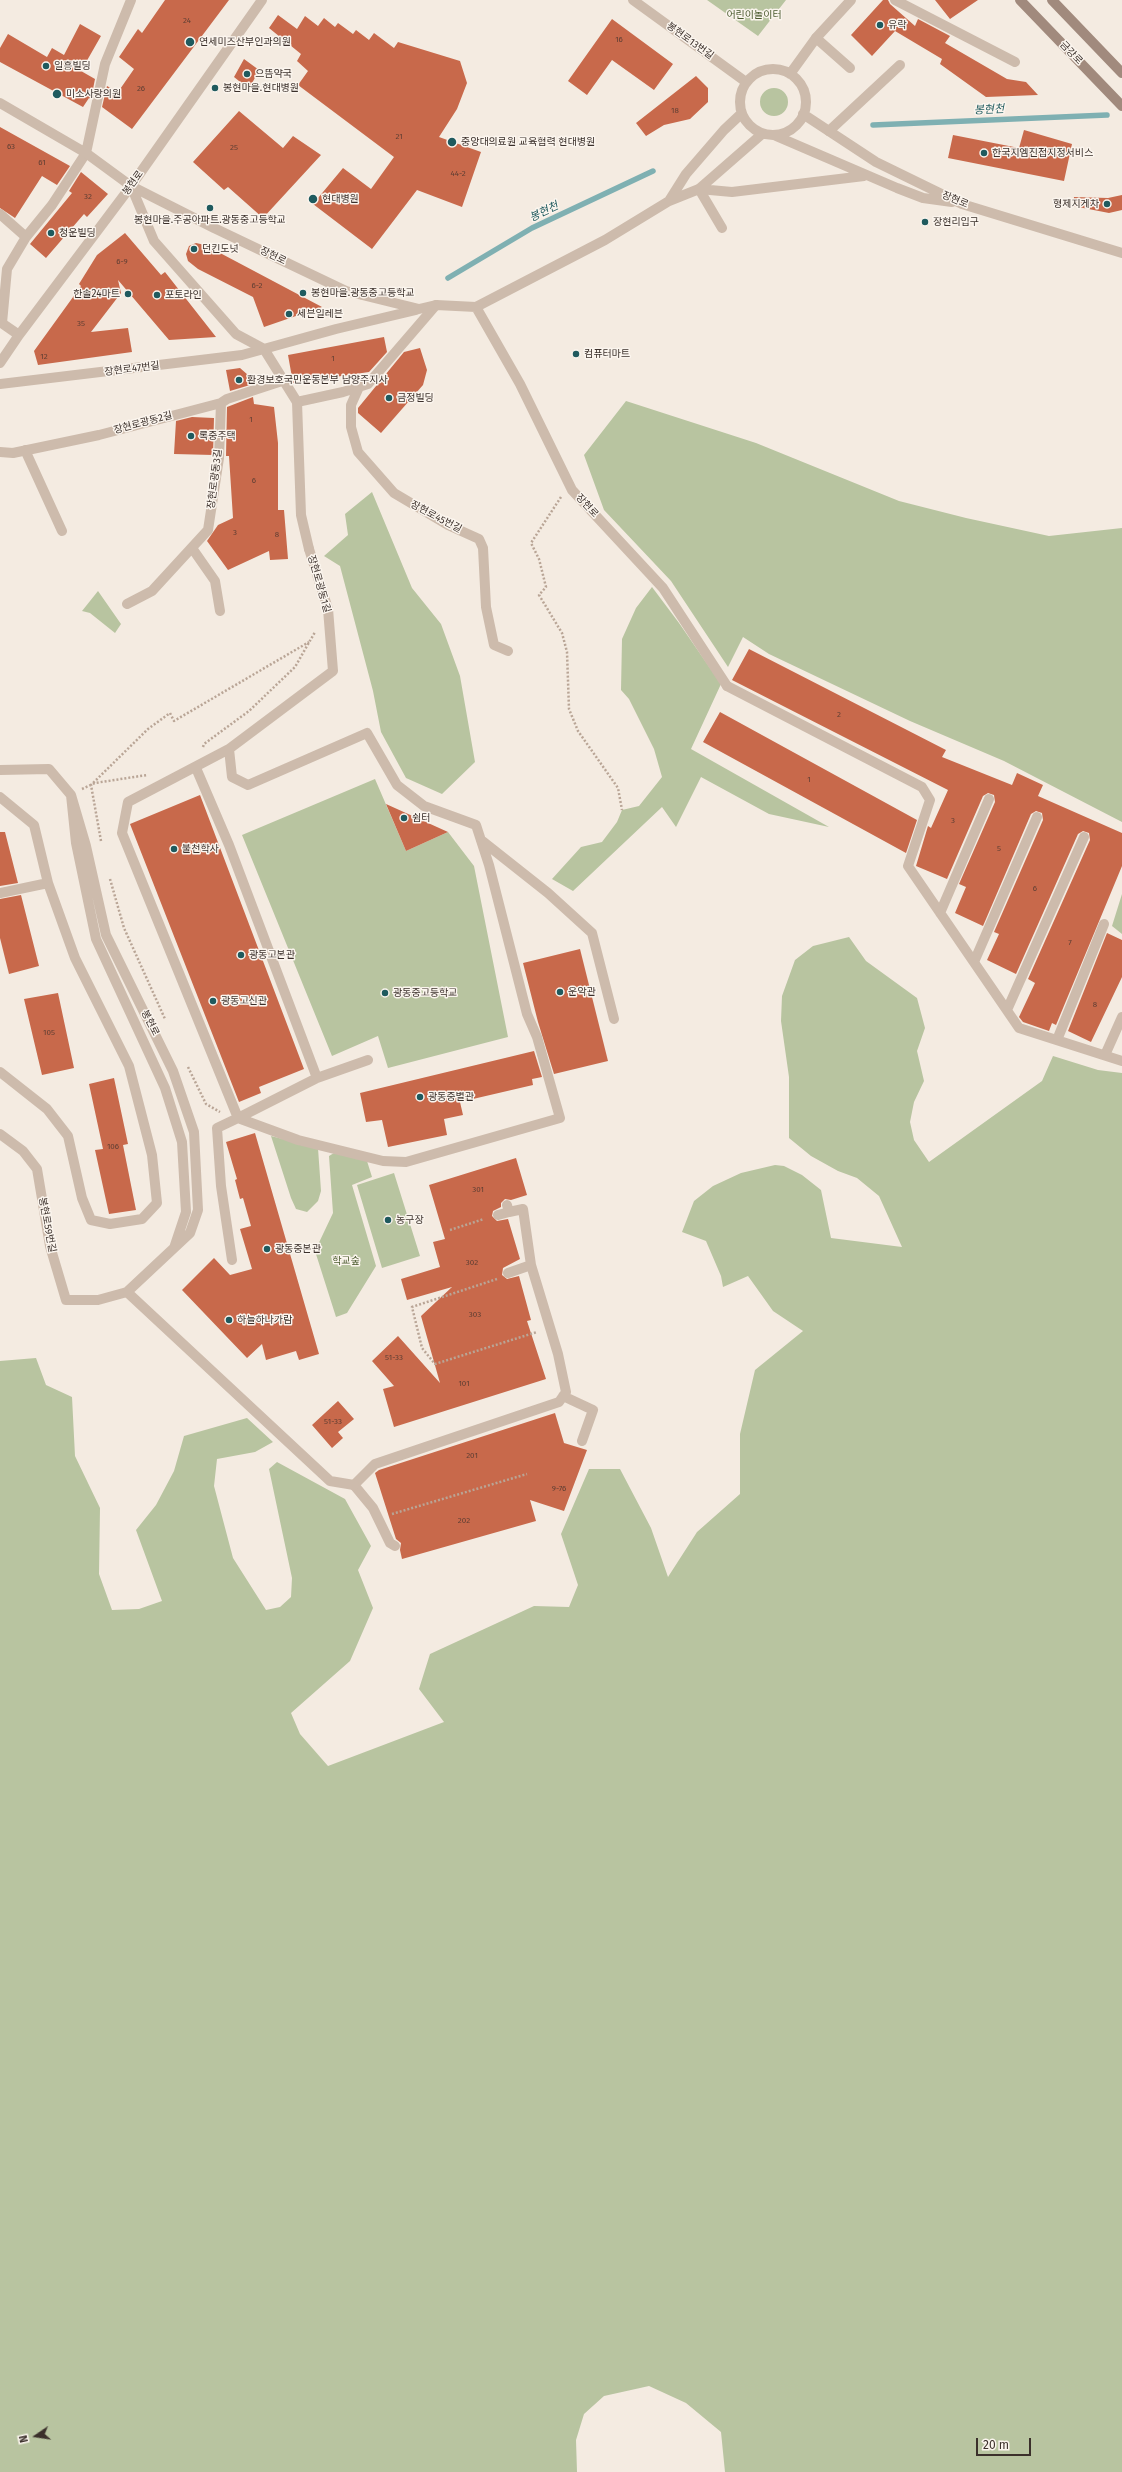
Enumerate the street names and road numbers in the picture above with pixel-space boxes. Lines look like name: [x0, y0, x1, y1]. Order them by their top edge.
street label: 봉현로13번길: [664, 20, 716, 62]
street label: 금강로: [1057, 39, 1085, 67]
street label: 봉현로: [120, 168, 146, 198]
street label: 장현로: [940, 189, 970, 211]
street label: 장현로: [258, 245, 288, 267]
street label: 장현로47번길: [104, 360, 160, 378]
street label: 장현로광동2길: [112, 409, 174, 437]
street label: 장현로광동3길: [205, 448, 225, 510]
street label: 장현로: [573, 492, 601, 520]
street label: 장현로45번길: [408, 499, 464, 535]
street label: 장현로광동1길: [305, 554, 333, 614]
street label: 봉현로: [138, 1008, 162, 1038]
street label: 봉현로59번길: [36, 1196, 58, 1254]

